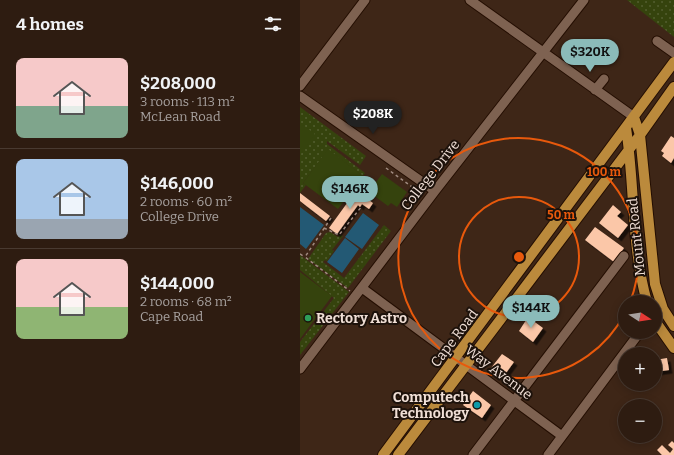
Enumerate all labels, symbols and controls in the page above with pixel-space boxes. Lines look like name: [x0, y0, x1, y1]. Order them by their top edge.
icon: filters: [262, 13, 284, 35]
text: 4 homes: [16, 14, 84, 35]
pin: $320K: [562, 39, 618, 73]
text: $320K: [570, 44, 610, 59]
text: $208,000: [140, 73, 216, 94]
icon: home: [48, 74, 96, 122]
text: 3 rooms · 113 m²: [140, 94, 235, 109]
pin: $208K: [345, 101, 401, 135]
text: $208K: [353, 106, 393, 121]
text: McLean Road: [140, 109, 221, 124]
street label: College Drive: [398, 137, 463, 214]
text: 100 m: [587, 165, 622, 179]
text: $146,000: [140, 173, 214, 194]
icon: home: [48, 175, 96, 223]
pin: $146K: [322, 176, 378, 210]
text: $146K: [331, 181, 369, 196]
text: 2 rooms · 60 m²: [140, 194, 232, 209]
street label: Mount Road: [624, 197, 649, 277]
text: 50 m: [547, 208, 575, 222]
text: College Drive: [140, 209, 219, 224]
centre of rings: [512, 250, 526, 264]
text: $144,000: [140, 273, 214, 294]
icon: home: [48, 275, 96, 323]
text: 2 rooms · 68 m²: [140, 294, 232, 309]
pin: $144K: [503, 295, 559, 329]
north arrow: [618, 295, 662, 339]
map controls: [618, 295, 662, 443]
text: $144K: [512, 300, 550, 315]
street label: Cape Road: [427, 306, 482, 371]
text: Cape Road: [140, 309, 203, 324]
place label: Rectory Astro: [316, 310, 407, 327]
marker: Rectory Astro: [303, 313, 313, 323]
street label: Way Avenue: [462, 342, 536, 403]
button: +: [618, 347, 662, 391]
place label: Computech Technology: [392, 389, 469, 422]
button: −: [618, 399, 662, 443]
marker: Computech Technology: [472, 400, 482, 410]

